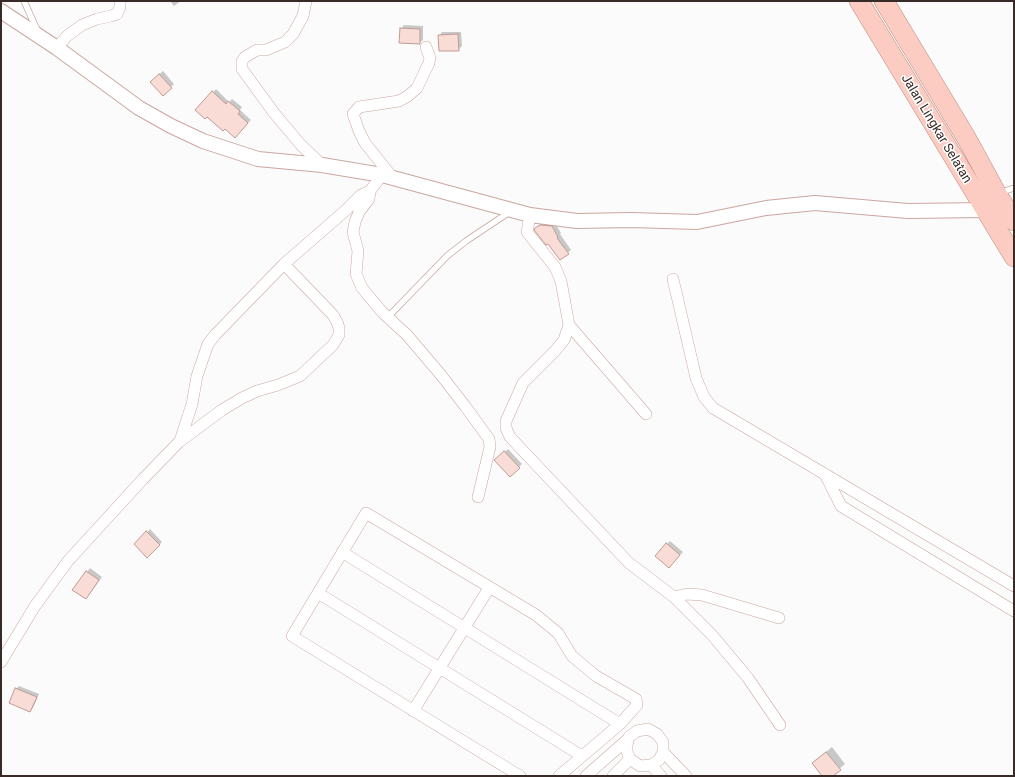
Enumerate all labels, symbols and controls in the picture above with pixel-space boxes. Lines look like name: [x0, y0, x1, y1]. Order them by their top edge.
street label: Jalan Lingkar Selatan: [897, 72, 975, 186]

